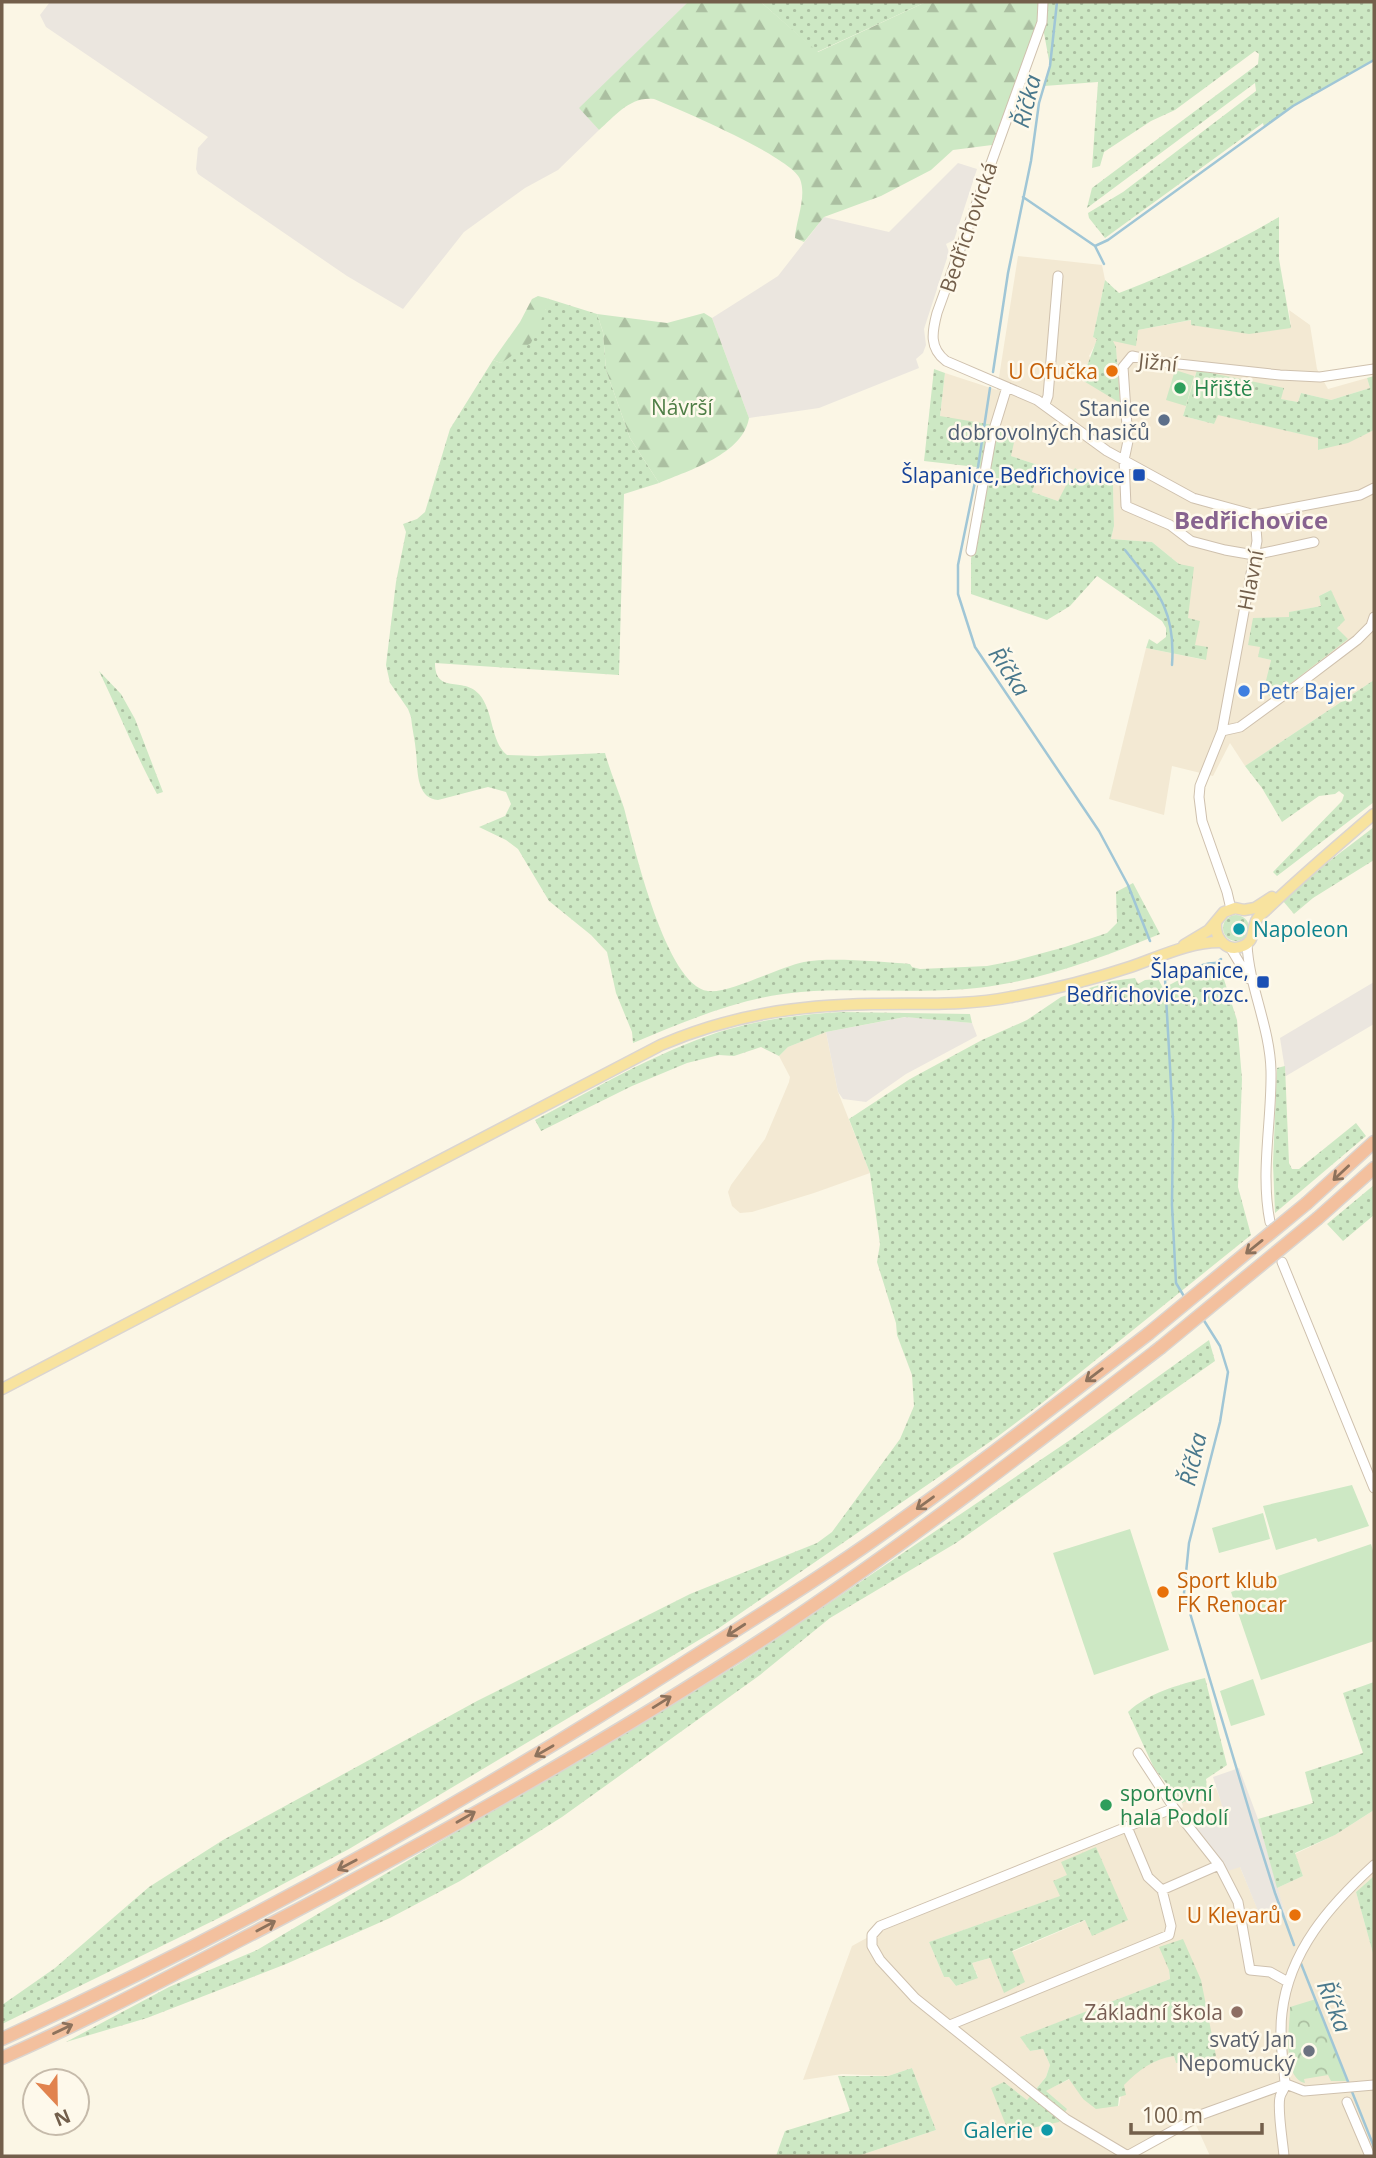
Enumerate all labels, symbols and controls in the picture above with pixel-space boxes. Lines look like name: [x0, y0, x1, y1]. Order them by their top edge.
water label: Říčka: [1004, 71, 1048, 131]
street label: Bedřichovická: [933, 158, 1003, 296]
street label: Jižní: [1135, 346, 1180, 378]
place label: U Ofučka: [1008, 357, 1098, 385]
marker: U Ofučka: [1104, 363, 1120, 379]
place label: Hřiště: [1194, 374, 1253, 402]
marker: Hřiště: [1172, 380, 1188, 396]
park label: Návrší: [651, 393, 714, 421]
place label: Stanice dobrovolných hasičů: [947, 394, 1150, 446]
marker: Stanice dobrovolných hasičů: [1156, 412, 1172, 428]
place label: Šlapanice,Bedřichovice: [901, 461, 1125, 489]
marker: Šlapanice,Bedřichovice: [1131, 467, 1147, 483]
district label: Bedřichovice: [1174, 503, 1328, 536]
street label: Hlavní: [1230, 547, 1270, 613]
water label: Říčka: [982, 640, 1038, 702]
place label: Petr Bajer: [1258, 677, 1355, 705]
marker: Petr Bajer: [1236, 683, 1252, 699]
place label: Napoleon: [1253, 915, 1349, 943]
marker: Napoleon: [1231, 921, 1247, 937]
place label: Šlapanice, Bedřichovice, rozc.: [1066, 956, 1249, 1008]
marker: Šlapanice, Bedřichovice, rozc.: [1255, 974, 1271, 990]
one-way arrow: [1333, 1164, 1350, 1181]
one-way arrow: [1246, 1239, 1264, 1254]
one-way arrow: [1085, 1368, 1104, 1383]
water label: Říčka: [1170, 1429, 1214, 1489]
one-way arrow: [916, 1496, 935, 1510]
place label: Sport klub FK Renocar: [1177, 1566, 1287, 1618]
marker: Sport klub FK Renocar: [1155, 1584, 1171, 1600]
one-way arrow: [727, 1623, 747, 1637]
one-way arrow: [651, 1694, 671, 1708]
one-way arrow: [534, 1744, 554, 1758]
place label: sportovní hala Podolí: [1120, 1779, 1229, 1831]
marker: sportovní hala Podolí: [1098, 1797, 1114, 1813]
one-way arrow: [455, 1810, 476, 1823]
one-way arrow: [337, 1859, 358, 1872]
place label: U Klevarů: [1187, 1901, 1281, 1929]
marker: U Klevarů: [1287, 1907, 1303, 1923]
one-way arrow: [255, 1919, 276, 1933]
water label: Říčka: [1310, 1975, 1360, 2037]
place label: Základní škola: [1084, 1998, 1223, 2026]
marker: Základní škola: [1229, 2004, 1245, 2020]
one-way arrow: [52, 2022, 73, 2036]
place label: svatý Jan Nepomucký: [1178, 2025, 1295, 2077]
marker: svatý Jan Nepomucký: [1301, 2043, 1317, 2059]
north arrow: [21, 2067, 91, 2137]
scale bar: [1131, 2092, 1262, 2136]
text: 100 m: [1142, 2101, 1203, 2129]
text: N: [50, 2103, 74, 2133]
place label: Galerie: [963, 2116, 1033, 2144]
marker: Galerie: [1039, 2122, 1055, 2138]

